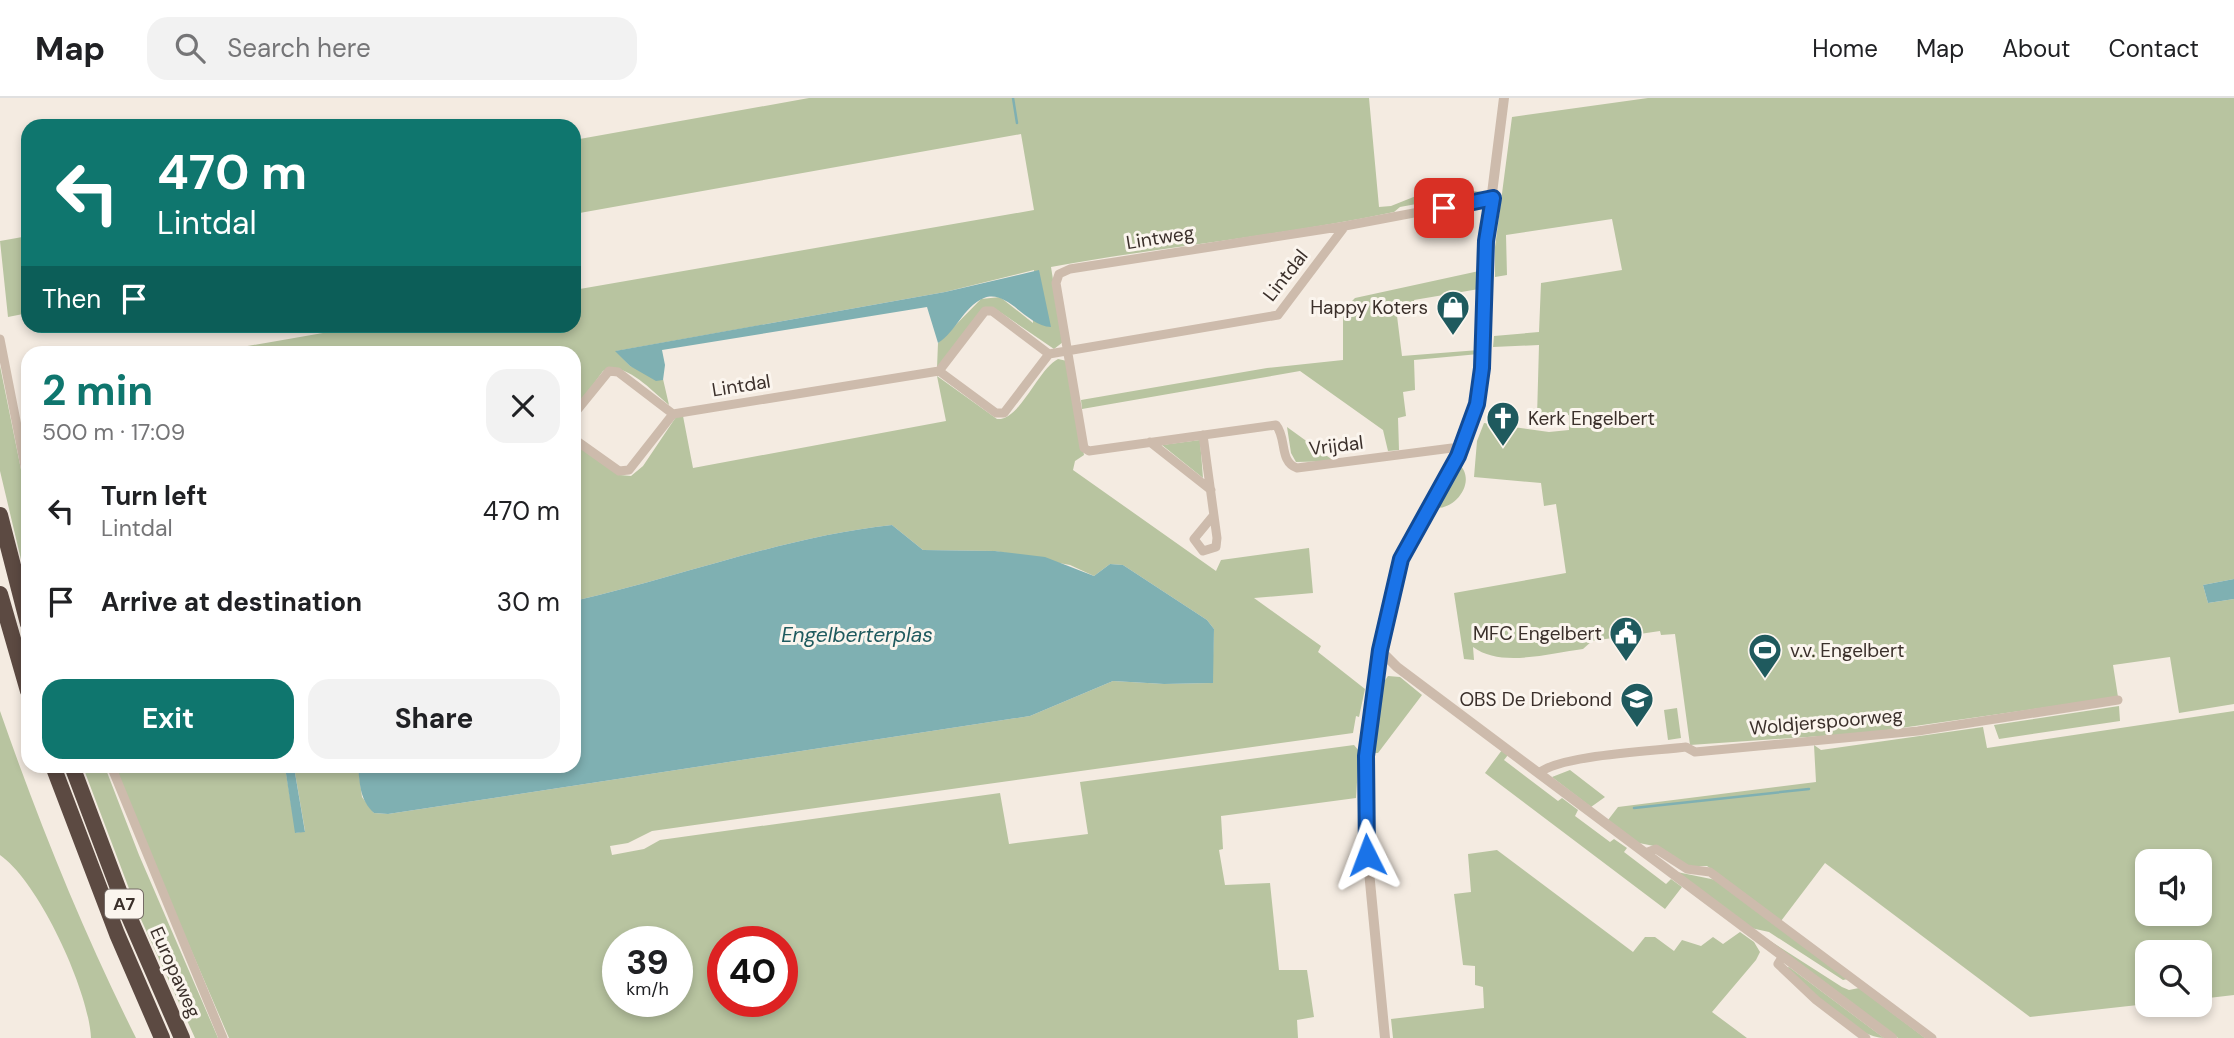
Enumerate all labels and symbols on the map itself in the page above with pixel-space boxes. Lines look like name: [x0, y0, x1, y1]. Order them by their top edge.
pin: [1414, 178, 1474, 238]
street label: Lintweg: [1124, 220, 1196, 255]
street label: Lintdal: [1257, 244, 1313, 306]
shop icon: Happy Koters: [1434, 288, 1472, 337]
place label: Happy Koters: [1310, 295, 1428, 320]
street label: Lintdal: [710, 369, 772, 402]
church icon: Kerk Engelbert: [1484, 399, 1522, 448]
place label: Kerk Engelbert: [1528, 406, 1655, 431]
street label: Vrijdal: [1307, 430, 1365, 461]
public building icon: MFC Engelbert: [1607, 614, 1645, 663]
water label: Engelberterplas: [781, 621, 933, 649]
place label: MFC Engelbert: [1473, 621, 1602, 646]
sports icon: v.v. Engelbert: [1746, 631, 1784, 680]
place label: v.v. Engelbert: [1790, 638, 1904, 663]
school or university icon: OBS De Driebond: [1618, 680, 1656, 729]
place label: OBS De Driebond: [1459, 687, 1612, 712]
street label: Woldjerspoorweg: [1748, 702, 1904, 741]
position arrow: [1330, 818, 1404, 892]
road number: A7: [105, 890, 143, 918]
street label: Europaweg: [144, 923, 207, 1022]
speed limit sign: 40: [707, 926, 798, 1017]

